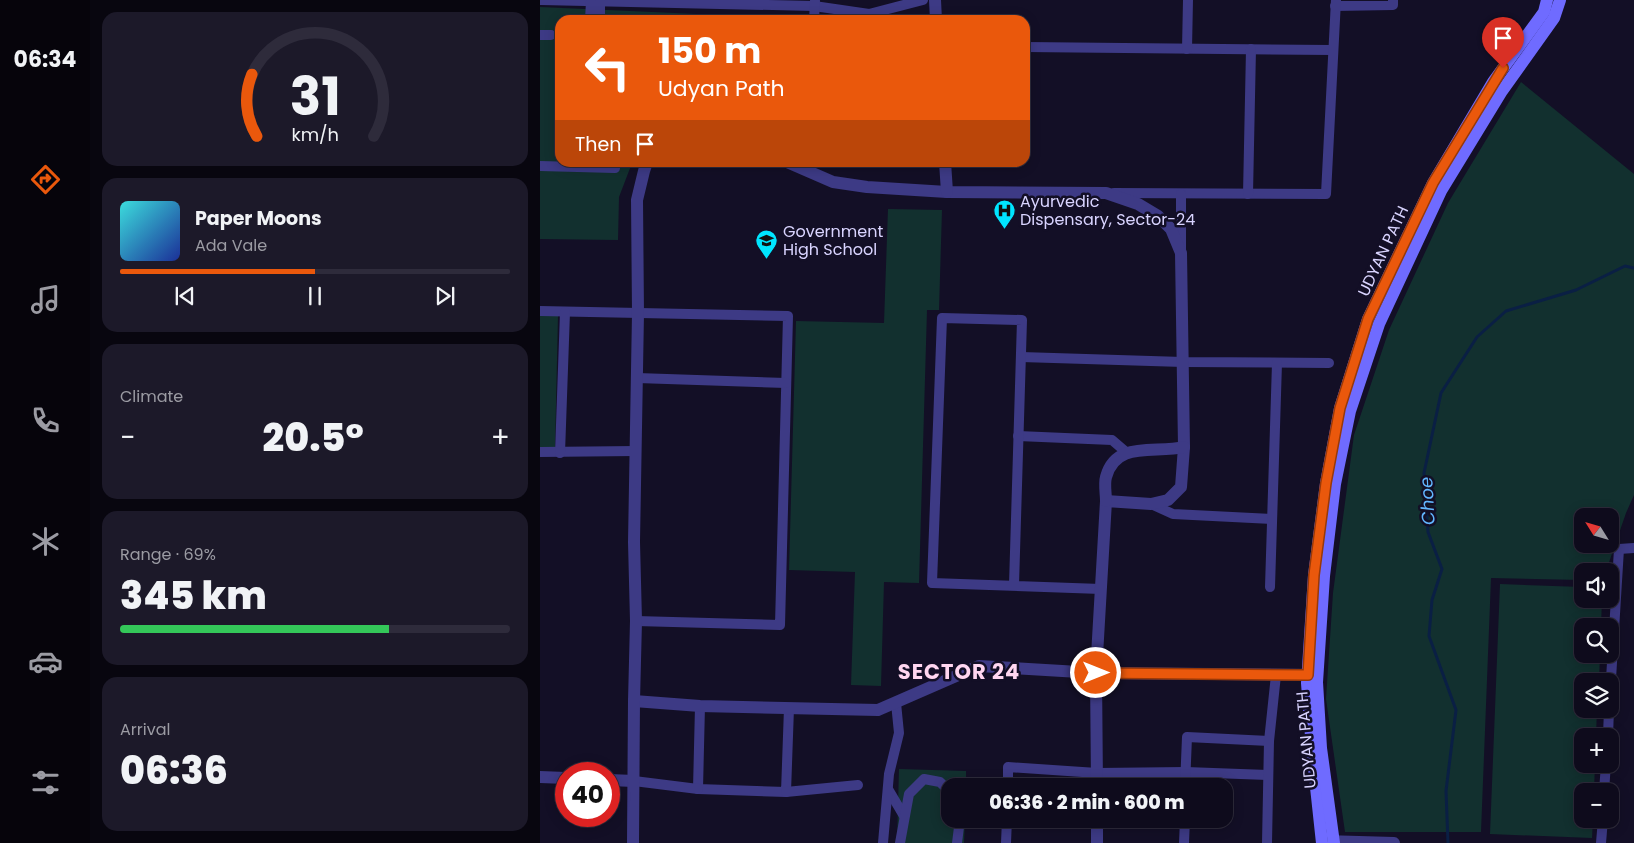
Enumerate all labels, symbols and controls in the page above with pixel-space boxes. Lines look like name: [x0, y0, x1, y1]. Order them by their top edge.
pin: [1482, 17, 1524, 68]
icon: arrive: [1489, 24, 1517, 52]
text: 150 m: [658, 26, 761, 75]
icon: left: [575, 35, 640, 100]
text: 06:34: [14, 44, 76, 75]
text: 31: [289, 60, 341, 133]
text: Udyan Path: [658, 73, 785, 104]
text: km/h: [291, 122, 339, 147]
icon: arrive: [631, 130, 659, 158]
text: Then: [575, 131, 621, 158]
icon: directions: [28, 162, 63, 197]
place label: Ayurvedic Dispensary, Sector-24: [1020, 190, 1195, 231]
hospital icon: Ayurvedic Dispensary, Sector-24: [992, 198, 1016, 229]
street label: UDYAN PATH: [1352, 202, 1414, 300]
text: Paper Moons: [195, 205, 322, 232]
place label: Government High School: [783, 220, 883, 261]
school or university icon: Government High School: [755, 228, 779, 259]
text: Ada Vale: [195, 234, 267, 257]
icon: music: [28, 282, 63, 317]
icon: previous: [171, 282, 199, 310]
icon: pause: [301, 282, 329, 310]
icon: next: [431, 282, 459, 310]
text: Climate: [120, 385, 183, 408]
icon: phone: [28, 403, 63, 438]
text: 20.5°: [263, 411, 364, 464]
text: −: [120, 418, 135, 457]
text: +: [491, 418, 510, 457]
water label: Choe: [1413, 476, 1441, 526]
north arrow: [1574, 508, 1619, 552]
map controls: [1574, 508, 1619, 828]
icon: climate: [28, 524, 63, 559]
text: Range · 69%: [120, 543, 216, 566]
button: sound: [1574, 563, 1619, 608]
text: 345 km: [120, 569, 267, 622]
button: search: [1574, 618, 1619, 663]
icon: car: [28, 644, 63, 679]
position arrow: [1069, 646, 1121, 698]
district label: SECTOR 24: [898, 657, 1020, 686]
button: layers: [1574, 673, 1619, 718]
street label: UDYAN PATH: [1290, 690, 1322, 790]
text: Arrival: [120, 718, 170, 741]
button: +: [1574, 728, 1619, 773]
text: 06:36: [120, 744, 228, 797]
speed limit sign: 40: [555, 762, 620, 827]
icon: filters: [28, 765, 63, 800]
button: −: [1574, 783, 1619, 828]
text: 06:36 · 2 min · 600 m: [989, 789, 1185, 816]

